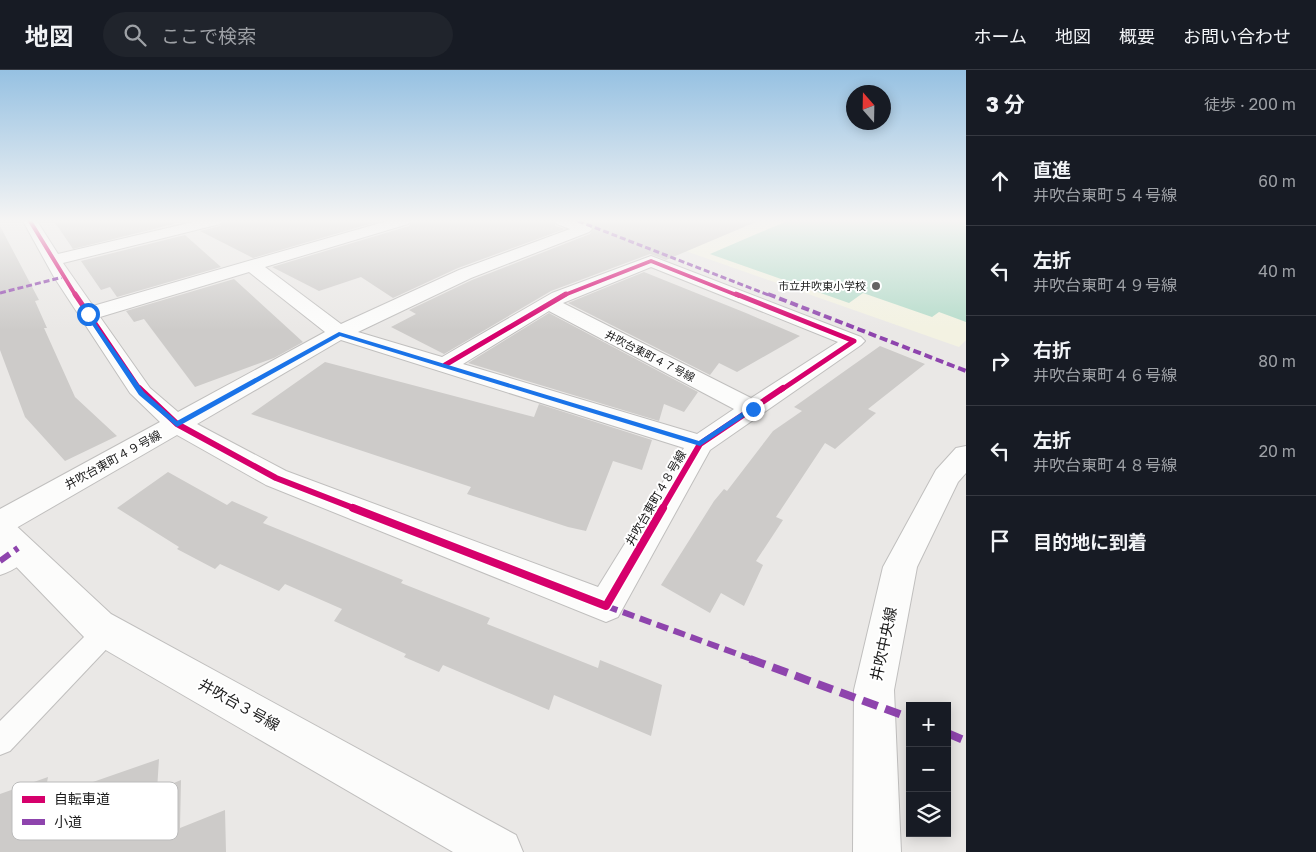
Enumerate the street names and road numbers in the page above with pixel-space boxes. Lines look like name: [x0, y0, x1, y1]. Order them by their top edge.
street label: 井吹台東町４７号線: [603, 327, 697, 384]
street label: 井吹台東町４９号線: [62, 427, 164, 492]
street label: 井吹台東町４８号線: [622, 447, 689, 548]
street label: 井吹中央線: [866, 605, 900, 682]
street label: 井吹台３号線: [196, 674, 283, 734]

